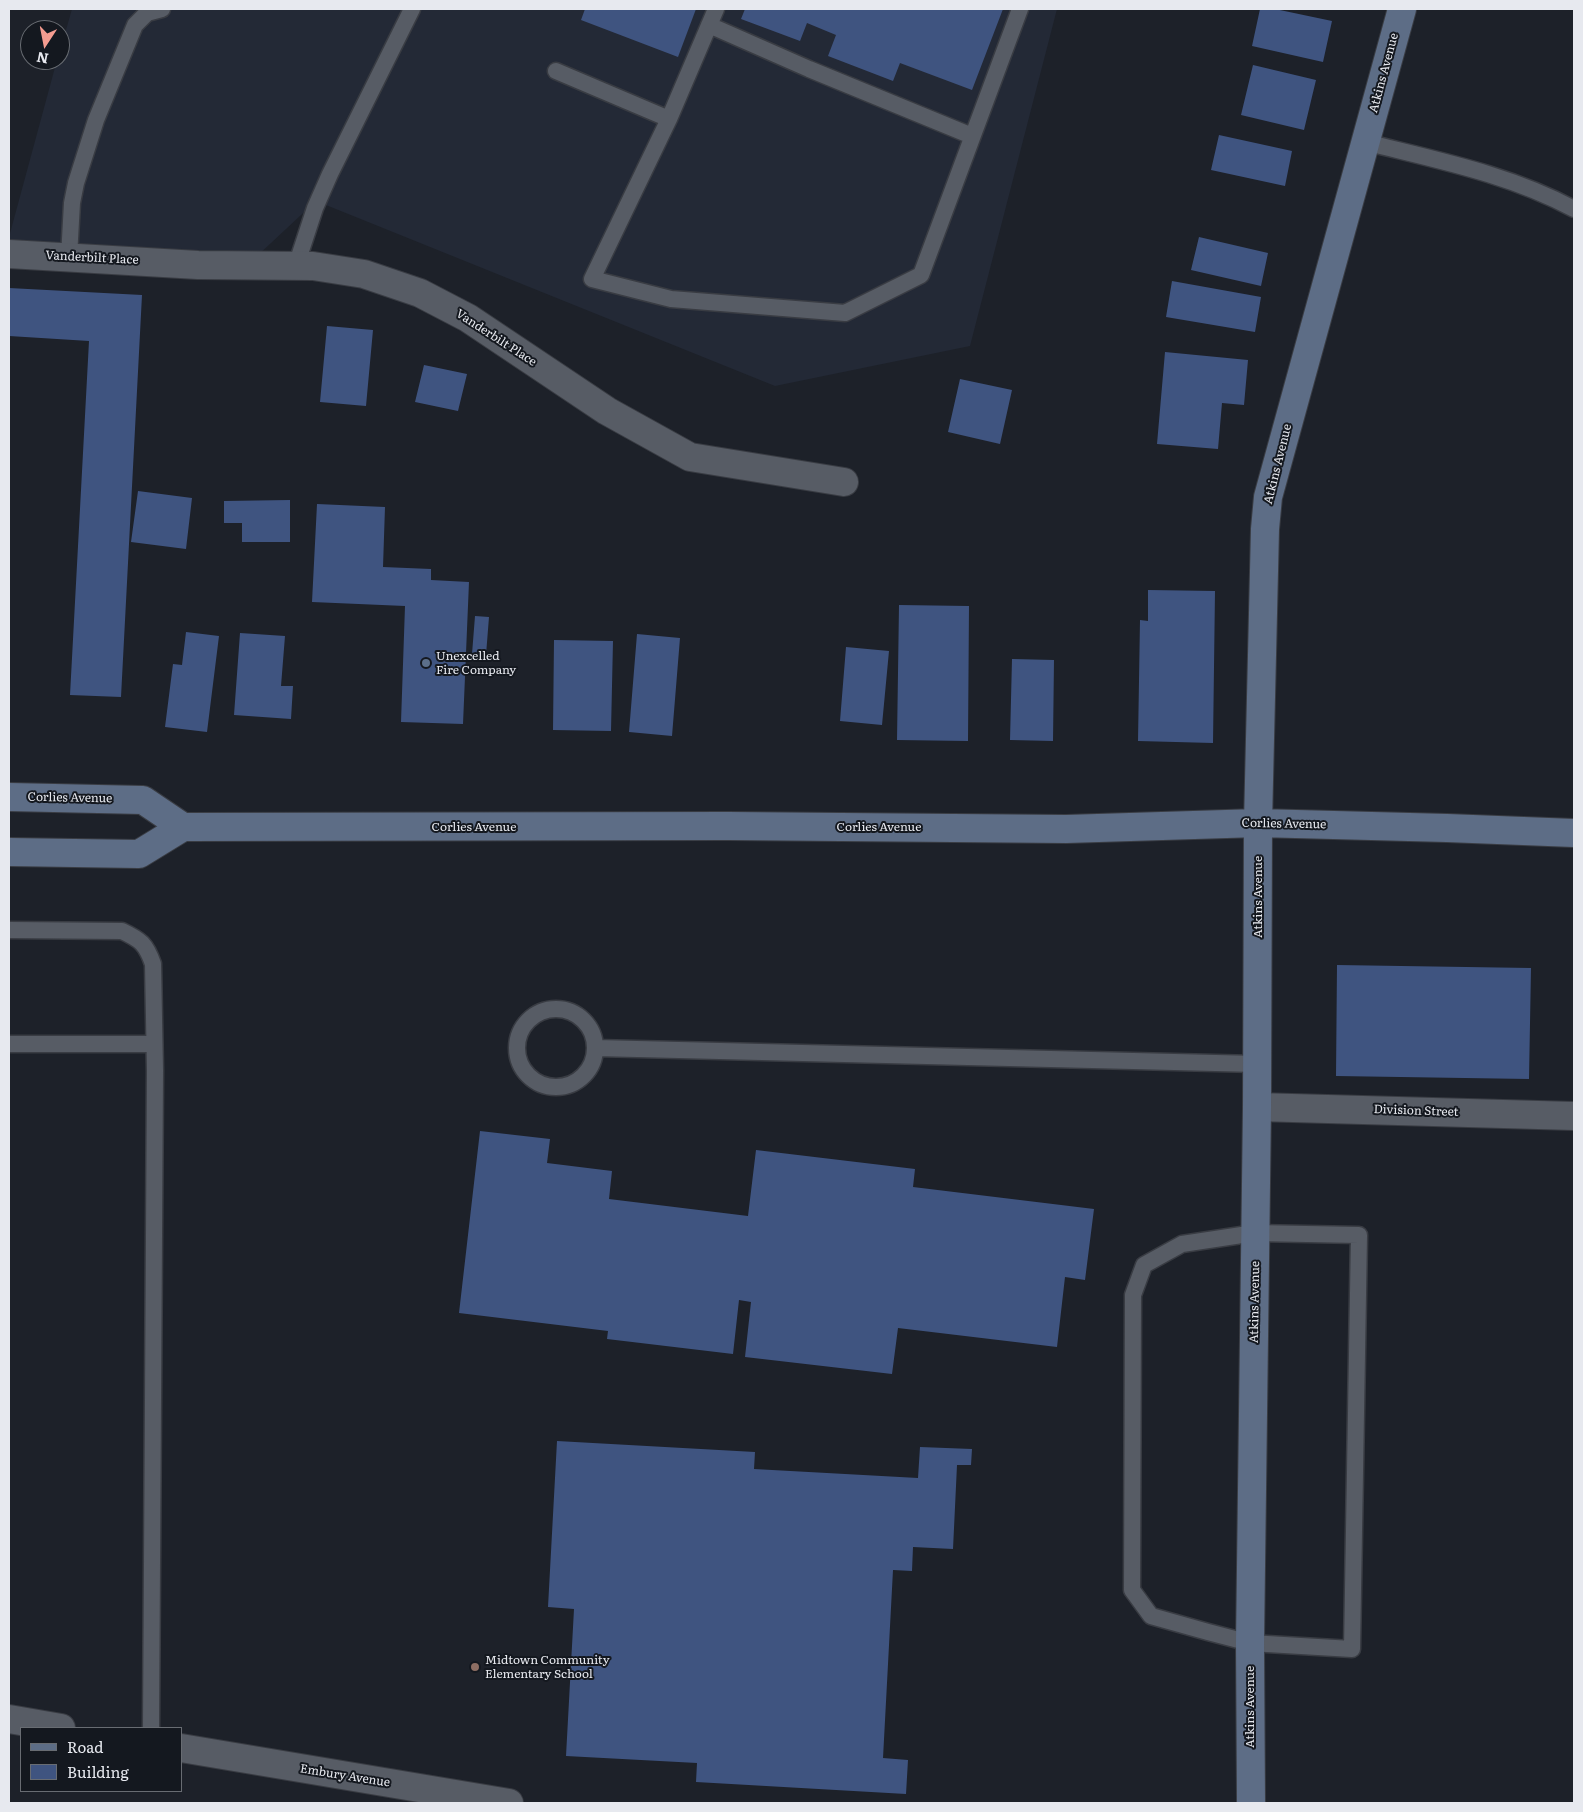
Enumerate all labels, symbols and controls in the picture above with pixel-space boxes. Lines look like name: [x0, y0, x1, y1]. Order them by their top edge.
north arrow: [20, 20, 70, 70]
street label: Atkins Avenue: [1366, 31, 1402, 115]
text: N: [35, 48, 50, 70]
street label: Vanderbilt Place: [45, 248, 139, 268]
street label: Vanderbilt Place: [453, 307, 539, 369]
street label: Atkins Avenue: [1261, 422, 1295, 506]
place label: Unexcelled Fire Company: [436, 649, 516, 677]
marker: Unexcelled Fire Company: [420, 657, 432, 669]
street label: Corlies Avenue: [28, 790, 112, 806]
street label: Corlies Avenue: [1242, 816, 1326, 832]
street label: Corlies Avenue: [432, 820, 516, 834]
street label: Corlies Avenue: [837, 820, 921, 834]
street label: Atkins Avenue: [1251, 856, 1265, 938]
street label: Division Street: [1373, 1102, 1459, 1120]
street label: Atkins Avenue: [1247, 1261, 1263, 1343]
place label: Midtown Community Elementary School: [485, 1653, 610, 1681]
marker: Midtown Community Elementary School: [469, 1661, 481, 1673]
street label: Atkins Avenue: [1243, 1666, 1257, 1748]
legend: [20, 1727, 182, 1792]
text: Road: [67, 1735, 103, 1758]
text: Building: [67, 1760, 129, 1783]
street label: Embury Avenue: [299, 1762, 391, 1790]

